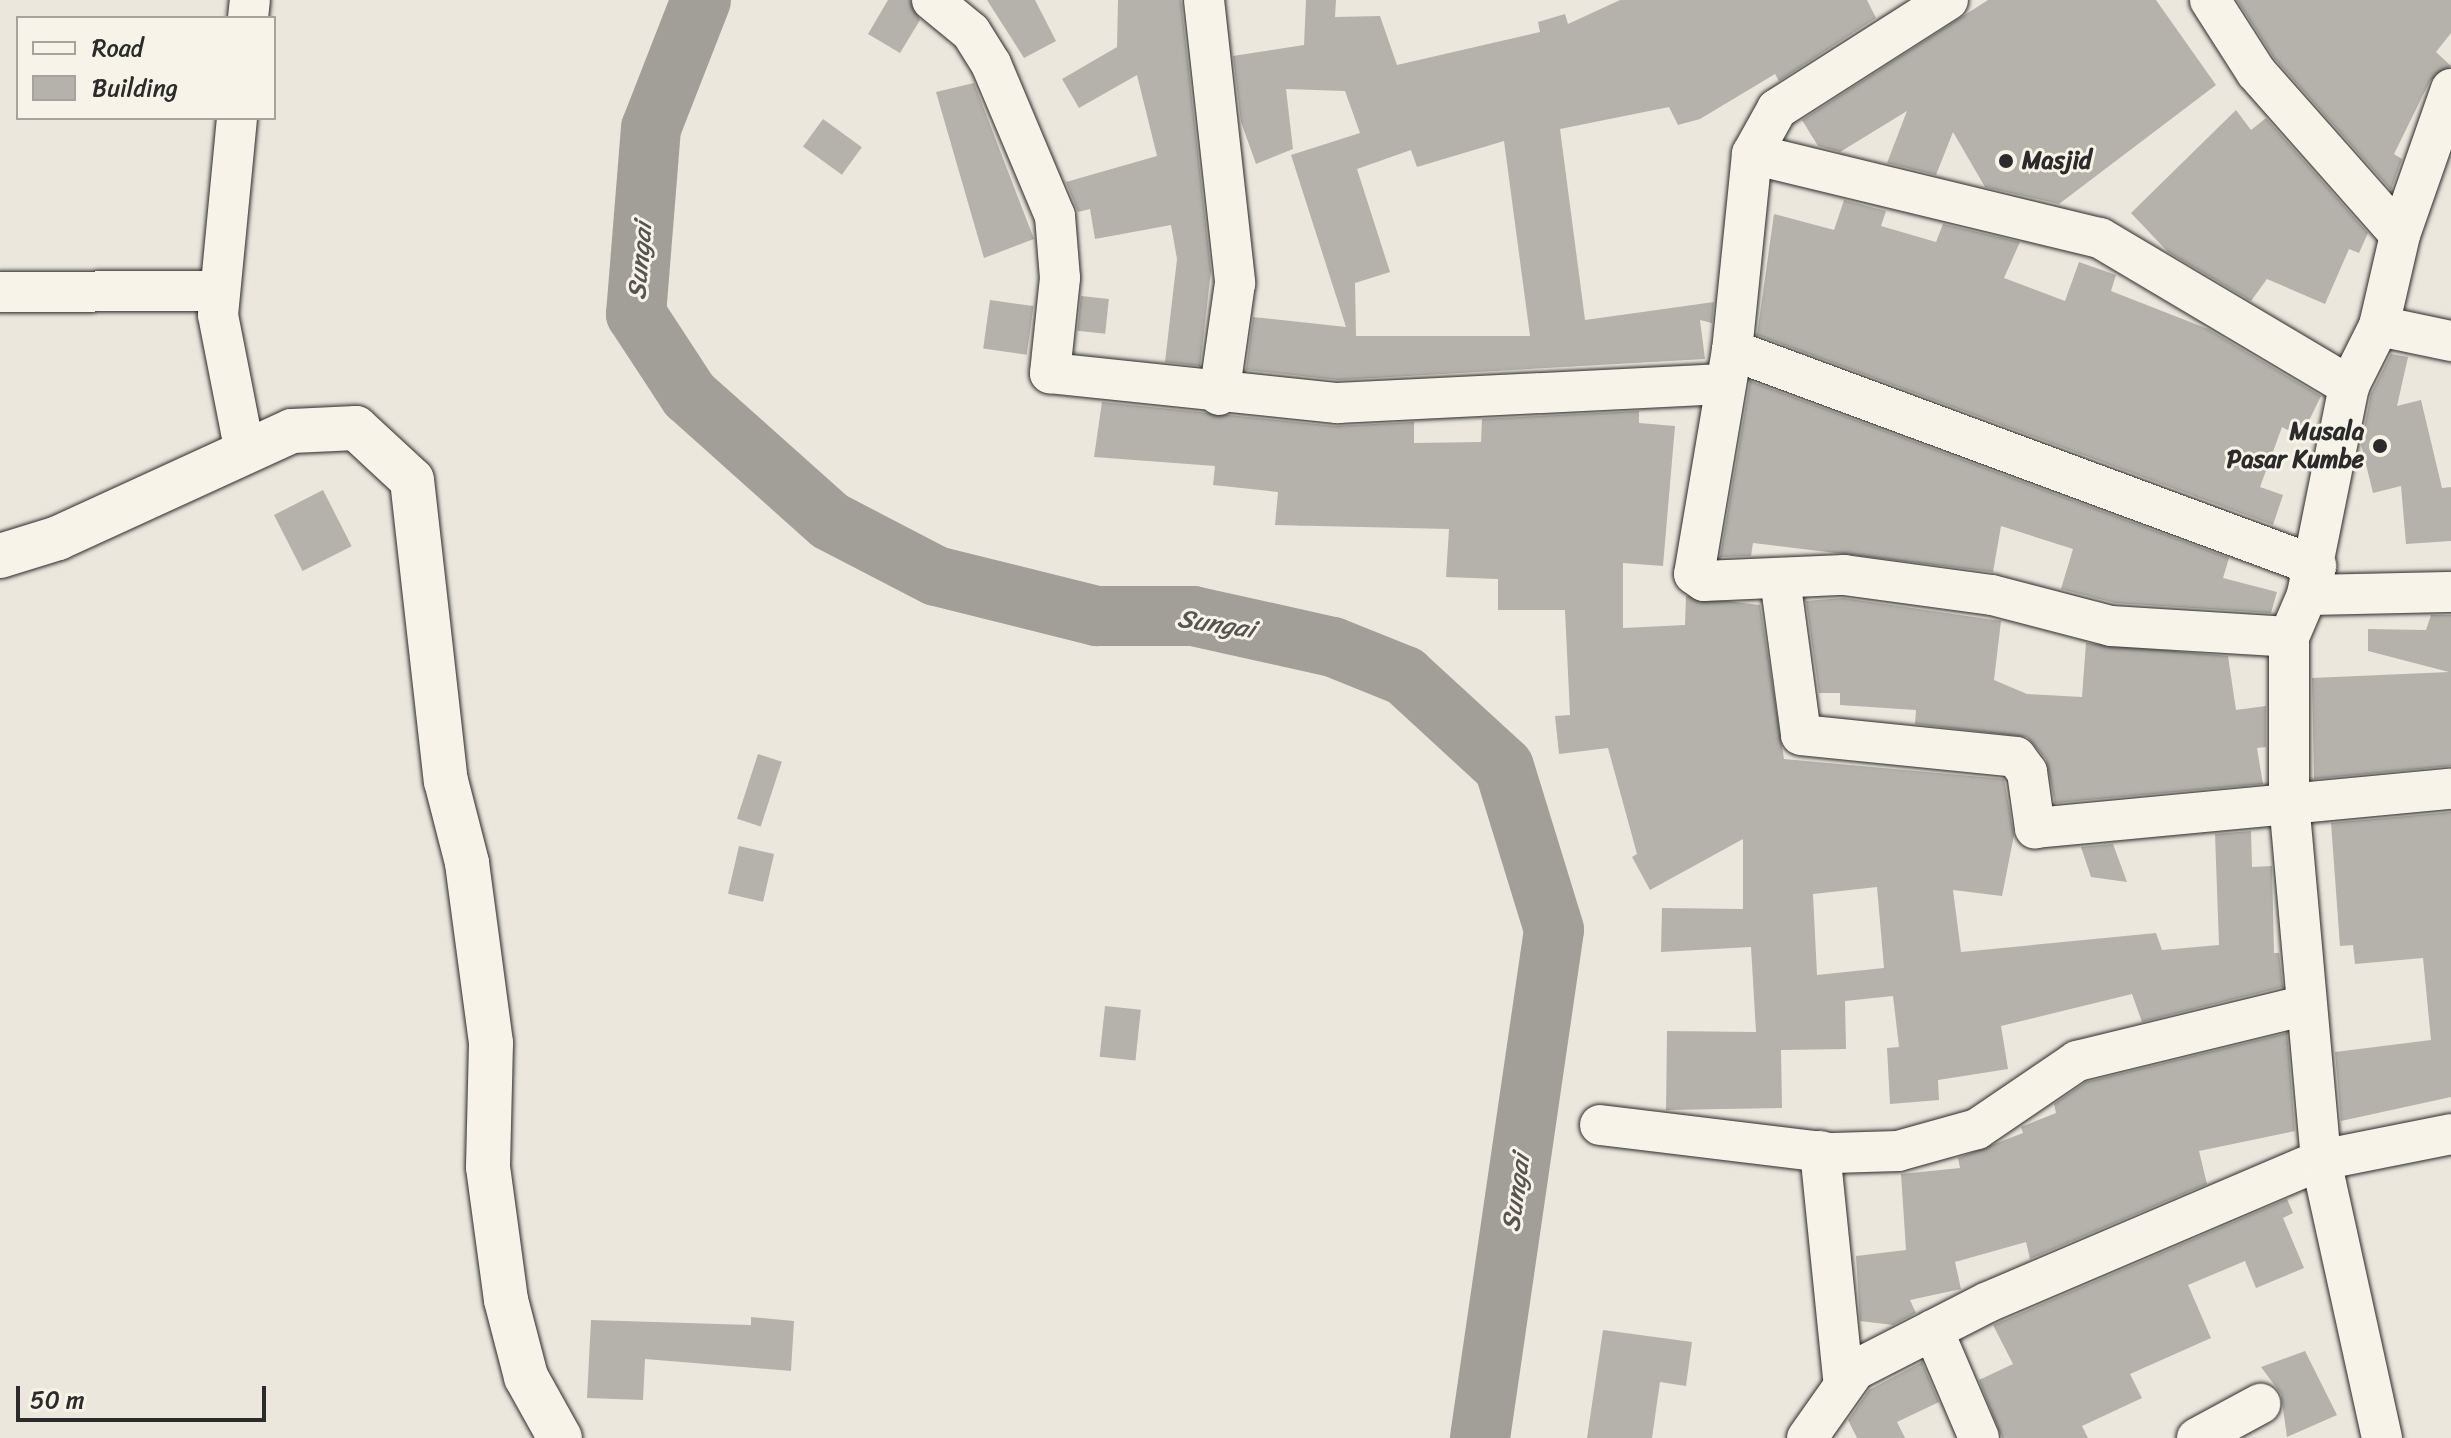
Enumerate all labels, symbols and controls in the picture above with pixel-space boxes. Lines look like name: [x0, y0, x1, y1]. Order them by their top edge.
legend: [16, 16, 276, 120]
text: Road: [92, 27, 143, 69]
text: Building: [92, 67, 178, 109]
place label: Masjid: [2022, 147, 2092, 175]
marker: Masjid: [1997, 152, 2015, 170]
water label: Sungai: [621, 221, 659, 301]
place label: Musala Pasar Kumbe: [2227, 418, 2364, 474]
marker: Musala Pasar Kumbe: [2371, 437, 2389, 455]
water label: Sungai: [1175, 603, 1257, 645]
water label: Sungai: [1495, 1152, 1537, 1234]
scale bar: [20, 1370, 270, 1420]
text: 50 m: [30, 1379, 85, 1421]

